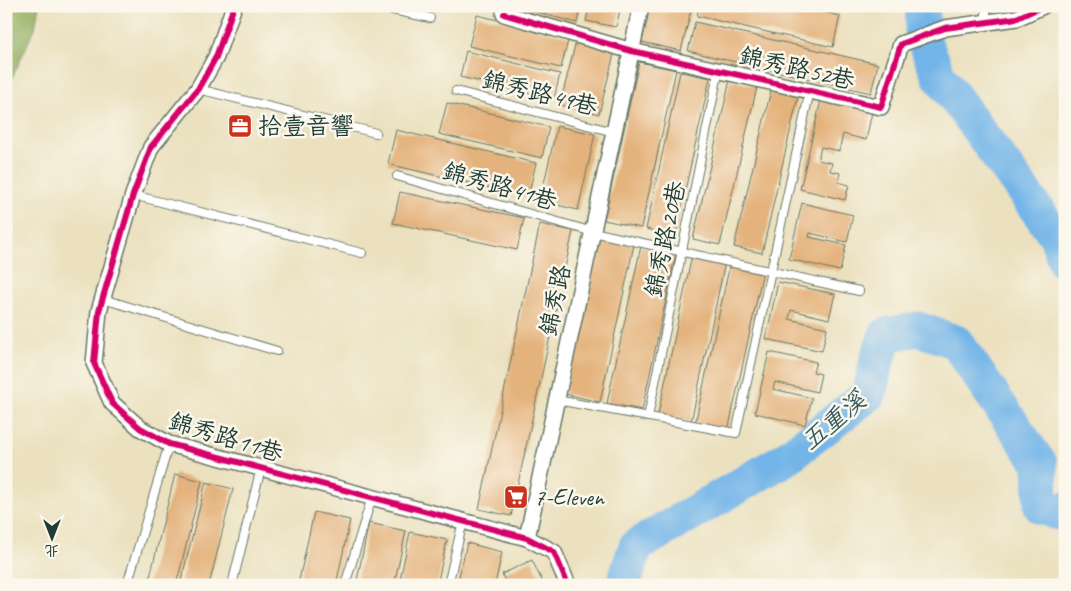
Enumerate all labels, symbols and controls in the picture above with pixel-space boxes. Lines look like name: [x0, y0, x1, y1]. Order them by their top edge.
street label: 錦秀路52巷: [736, 40, 858, 96]
street label: 錦秀路49巷: [479, 64, 601, 122]
place label: 拾壹音響: [258, 111, 354, 141]
office icon: 拾壹音響: [227, 113, 253, 139]
street label: 錦秀路41巷: [439, 155, 561, 217]
street label: 錦秀路20巷: [638, 178, 692, 300]
street label: 錦秀路: [533, 262, 577, 338]
water label: 五重溪: [795, 383, 874, 457]
street label: 錦秀路11巷: [165, 405, 287, 469]
place label: 7-Eleven: [534, 482, 605, 512]
supermarket icon: 7-Eleven: [503, 484, 529, 510]
north arrow: [28, 514, 78, 564]
text: 北: [45, 542, 59, 559]

